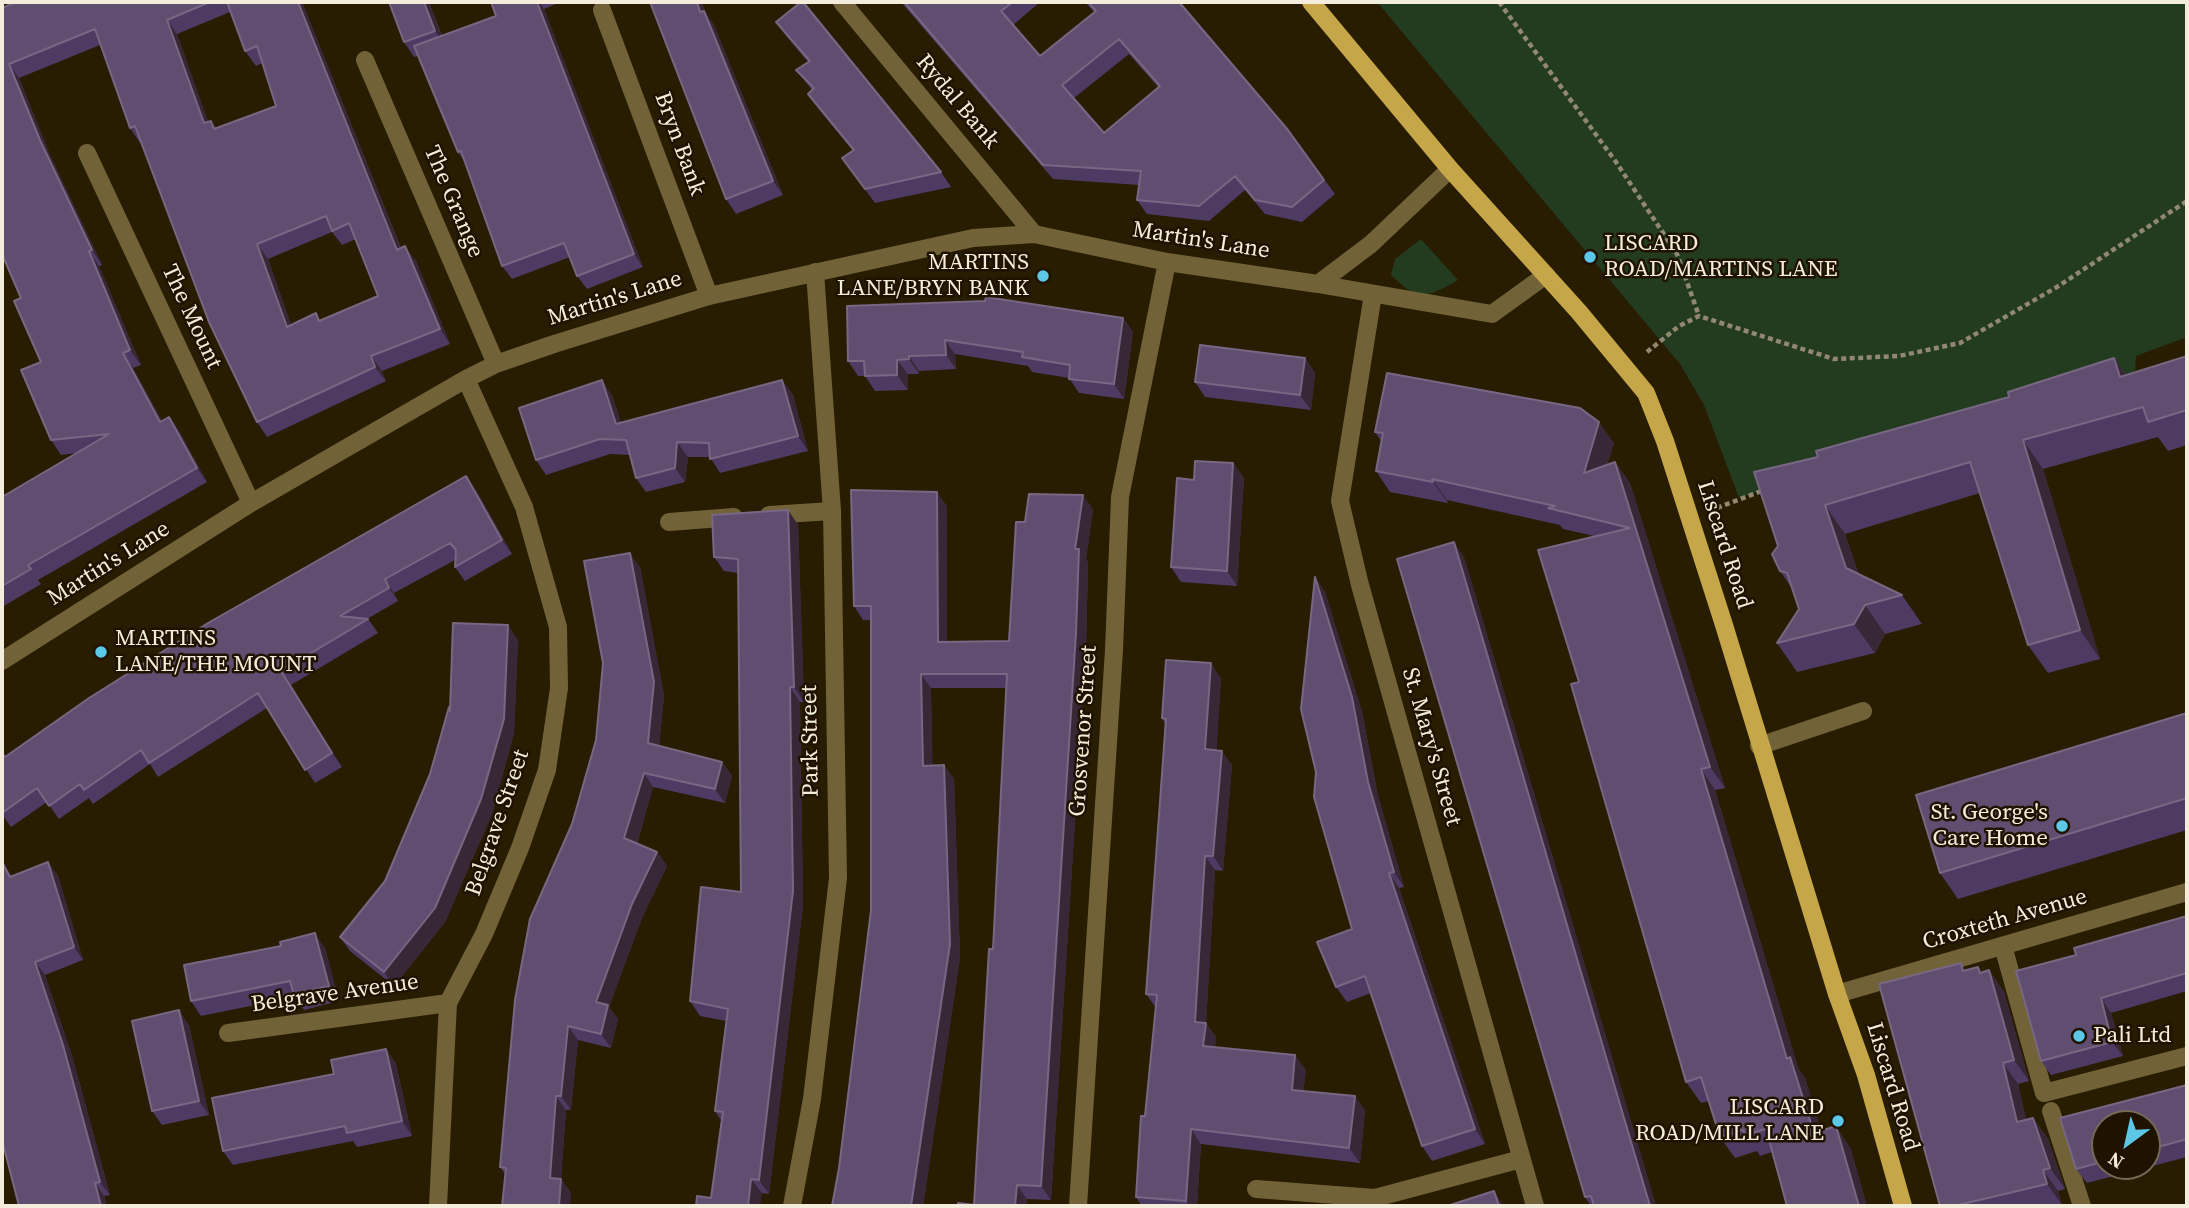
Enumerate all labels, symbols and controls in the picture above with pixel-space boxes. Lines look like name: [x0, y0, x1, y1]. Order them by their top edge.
street label: Rydal Bank: [909, 49, 1005, 155]
street label: Bryn Bank: [648, 89, 710, 199]
street label: The Grange: [417, 142, 489, 262]
street label: Martin's Lane: [1130, 217, 1272, 265]
place label: LISCARD ROAD/MARTINS LANE: [1604, 230, 1838, 284]
place label: MARTINS LANE/BRYN BANK: [837, 249, 1029, 303]
marker: LISCARD ROAD/MARTINS LANE: [1582, 249, 1598, 265]
street label: The Mount: [155, 260, 227, 374]
street label: Martin's Lane: [545, 265, 685, 333]
marker: MARTINS LANE/BRYN BANK: [1035, 268, 1051, 284]
street label: Liscard Road: [1690, 477, 1758, 613]
street label: Martin's Lane: [43, 515, 175, 613]
place label: MARTINS LANE/THE MOUNT: [115, 625, 316, 679]
marker: MARTINS LANE/THE MOUNT: [93, 644, 109, 660]
street label: Grosvenor Street: [1064, 644, 1104, 818]
street label: St. Mary's Street: [1395, 665, 1467, 829]
street label: Park Street: [796, 685, 826, 797]
street label: Belgrave Street: [460, 746, 536, 900]
place label: St. George's Care Home: [1931, 799, 2048, 853]
marker: St. George's Care Home: [2054, 818, 2070, 834]
street label: Croxteth Avenue: [1920, 883, 2090, 957]
street label: Belgrave Avenue: [249, 969, 421, 1019]
street label: Liscard Road: [1859, 1019, 1925, 1155]
place label: Pali Ltd: [2093, 1022, 2171, 1050]
marker: Pali Ltd: [2071, 1028, 2087, 1044]
place label: LISCARD ROAD/MILL LANE: [1635, 1094, 1824, 1148]
north arrow: [2091, 1110, 2161, 1180]
marker: LISCARD ROAD/MILL LANE: [1830, 1113, 1846, 1129]
text: N: [2103, 1146, 2129, 1176]

